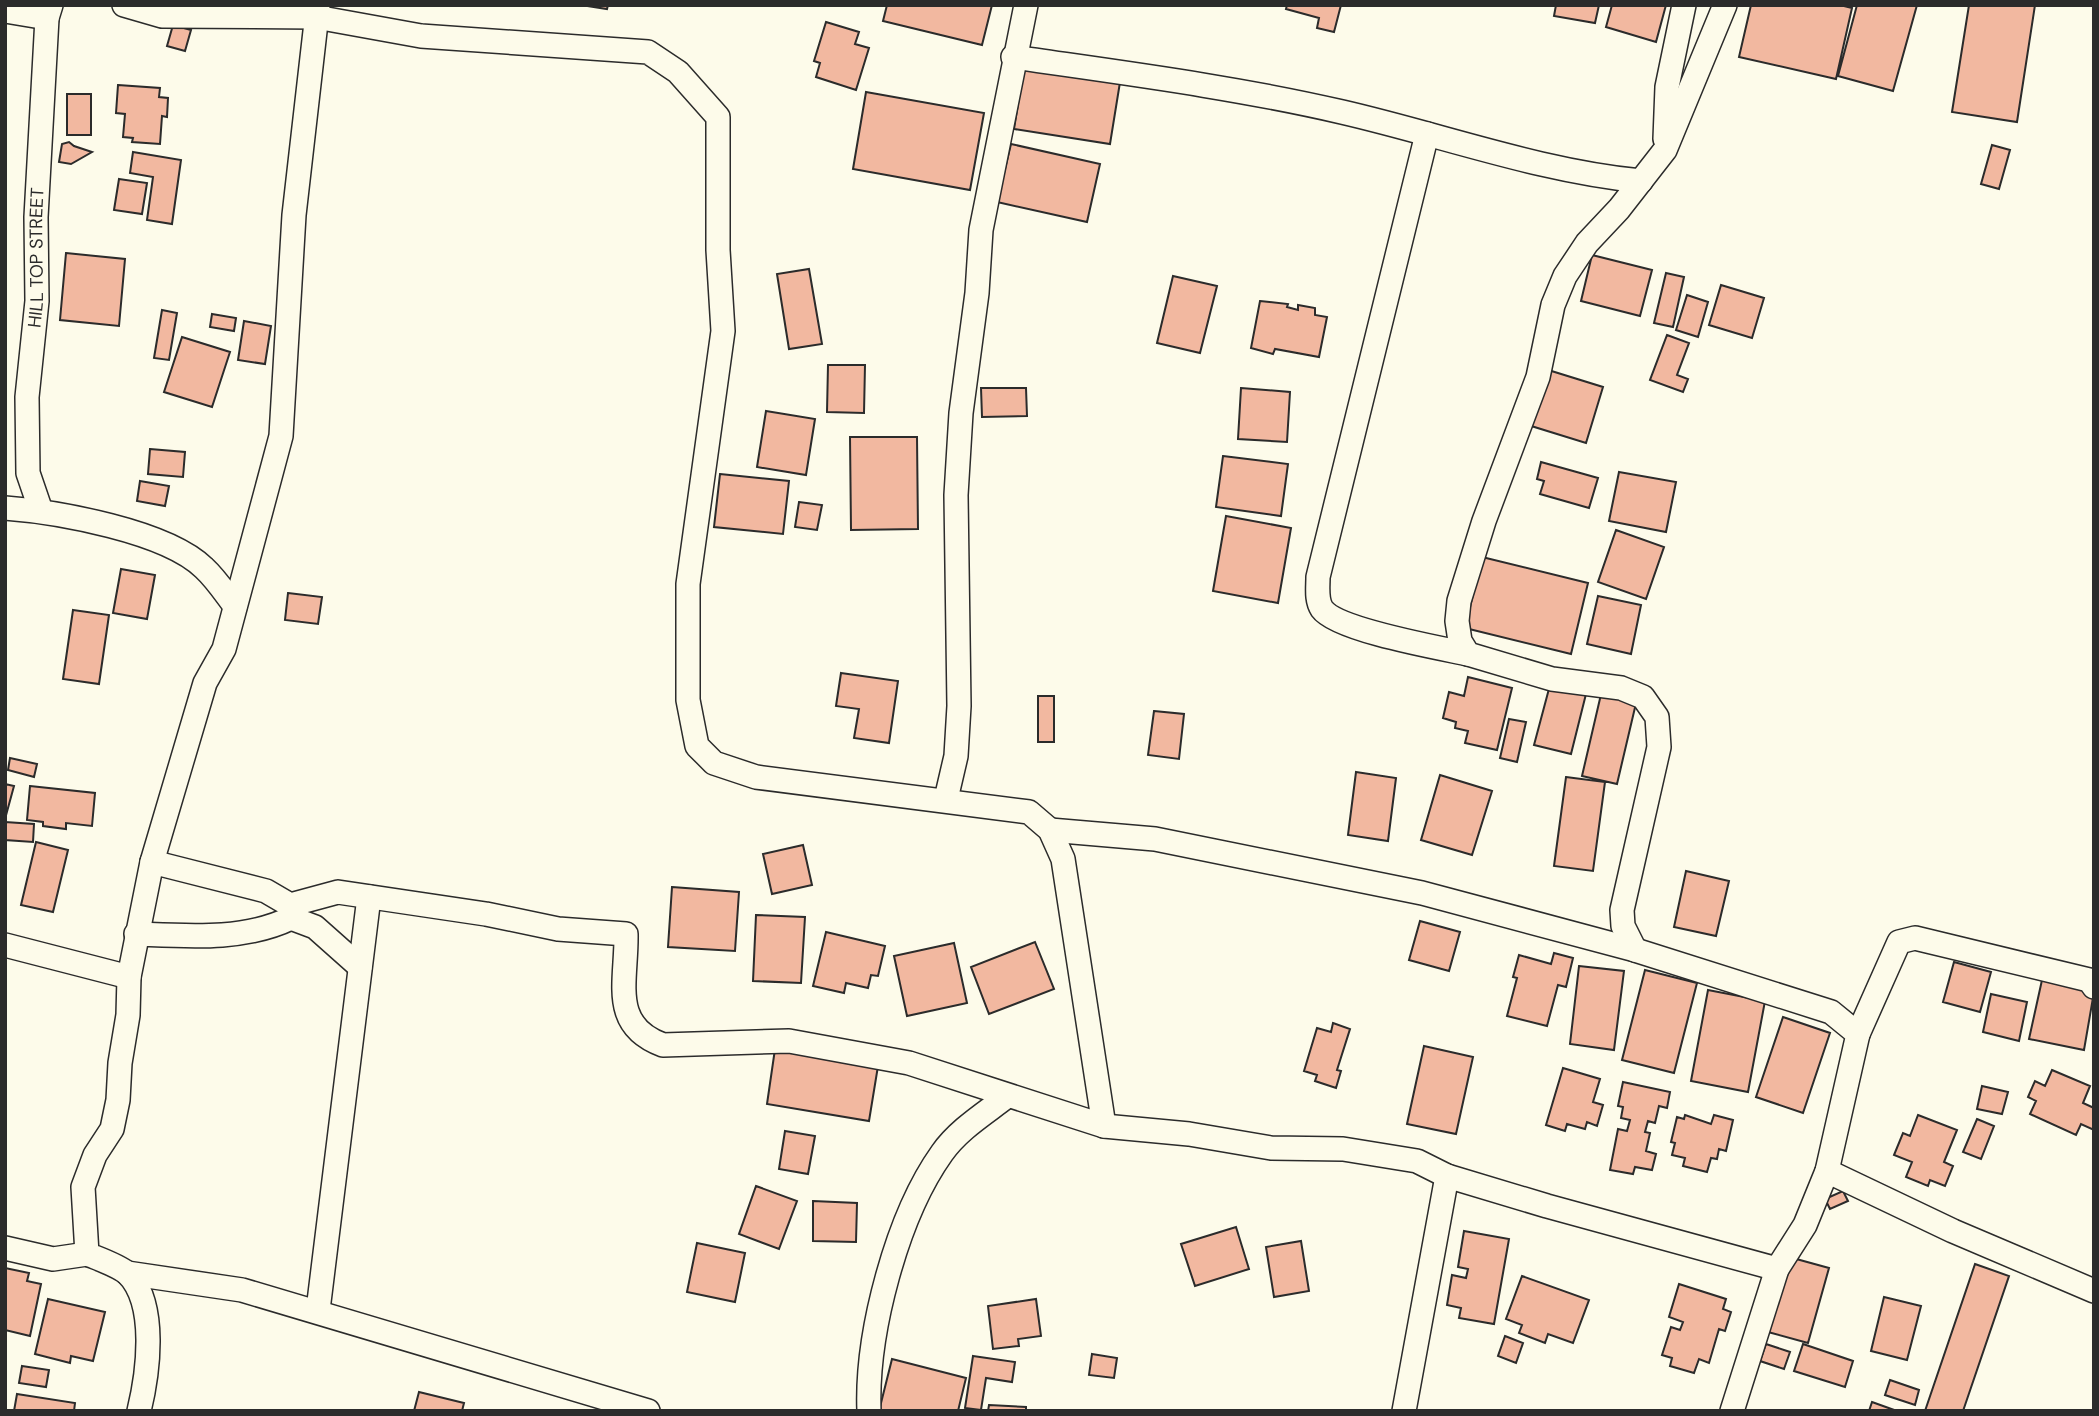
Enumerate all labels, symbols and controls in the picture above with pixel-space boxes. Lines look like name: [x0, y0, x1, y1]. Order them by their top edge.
street label: HILL TOP STREET: [22, 187, 50, 329]

